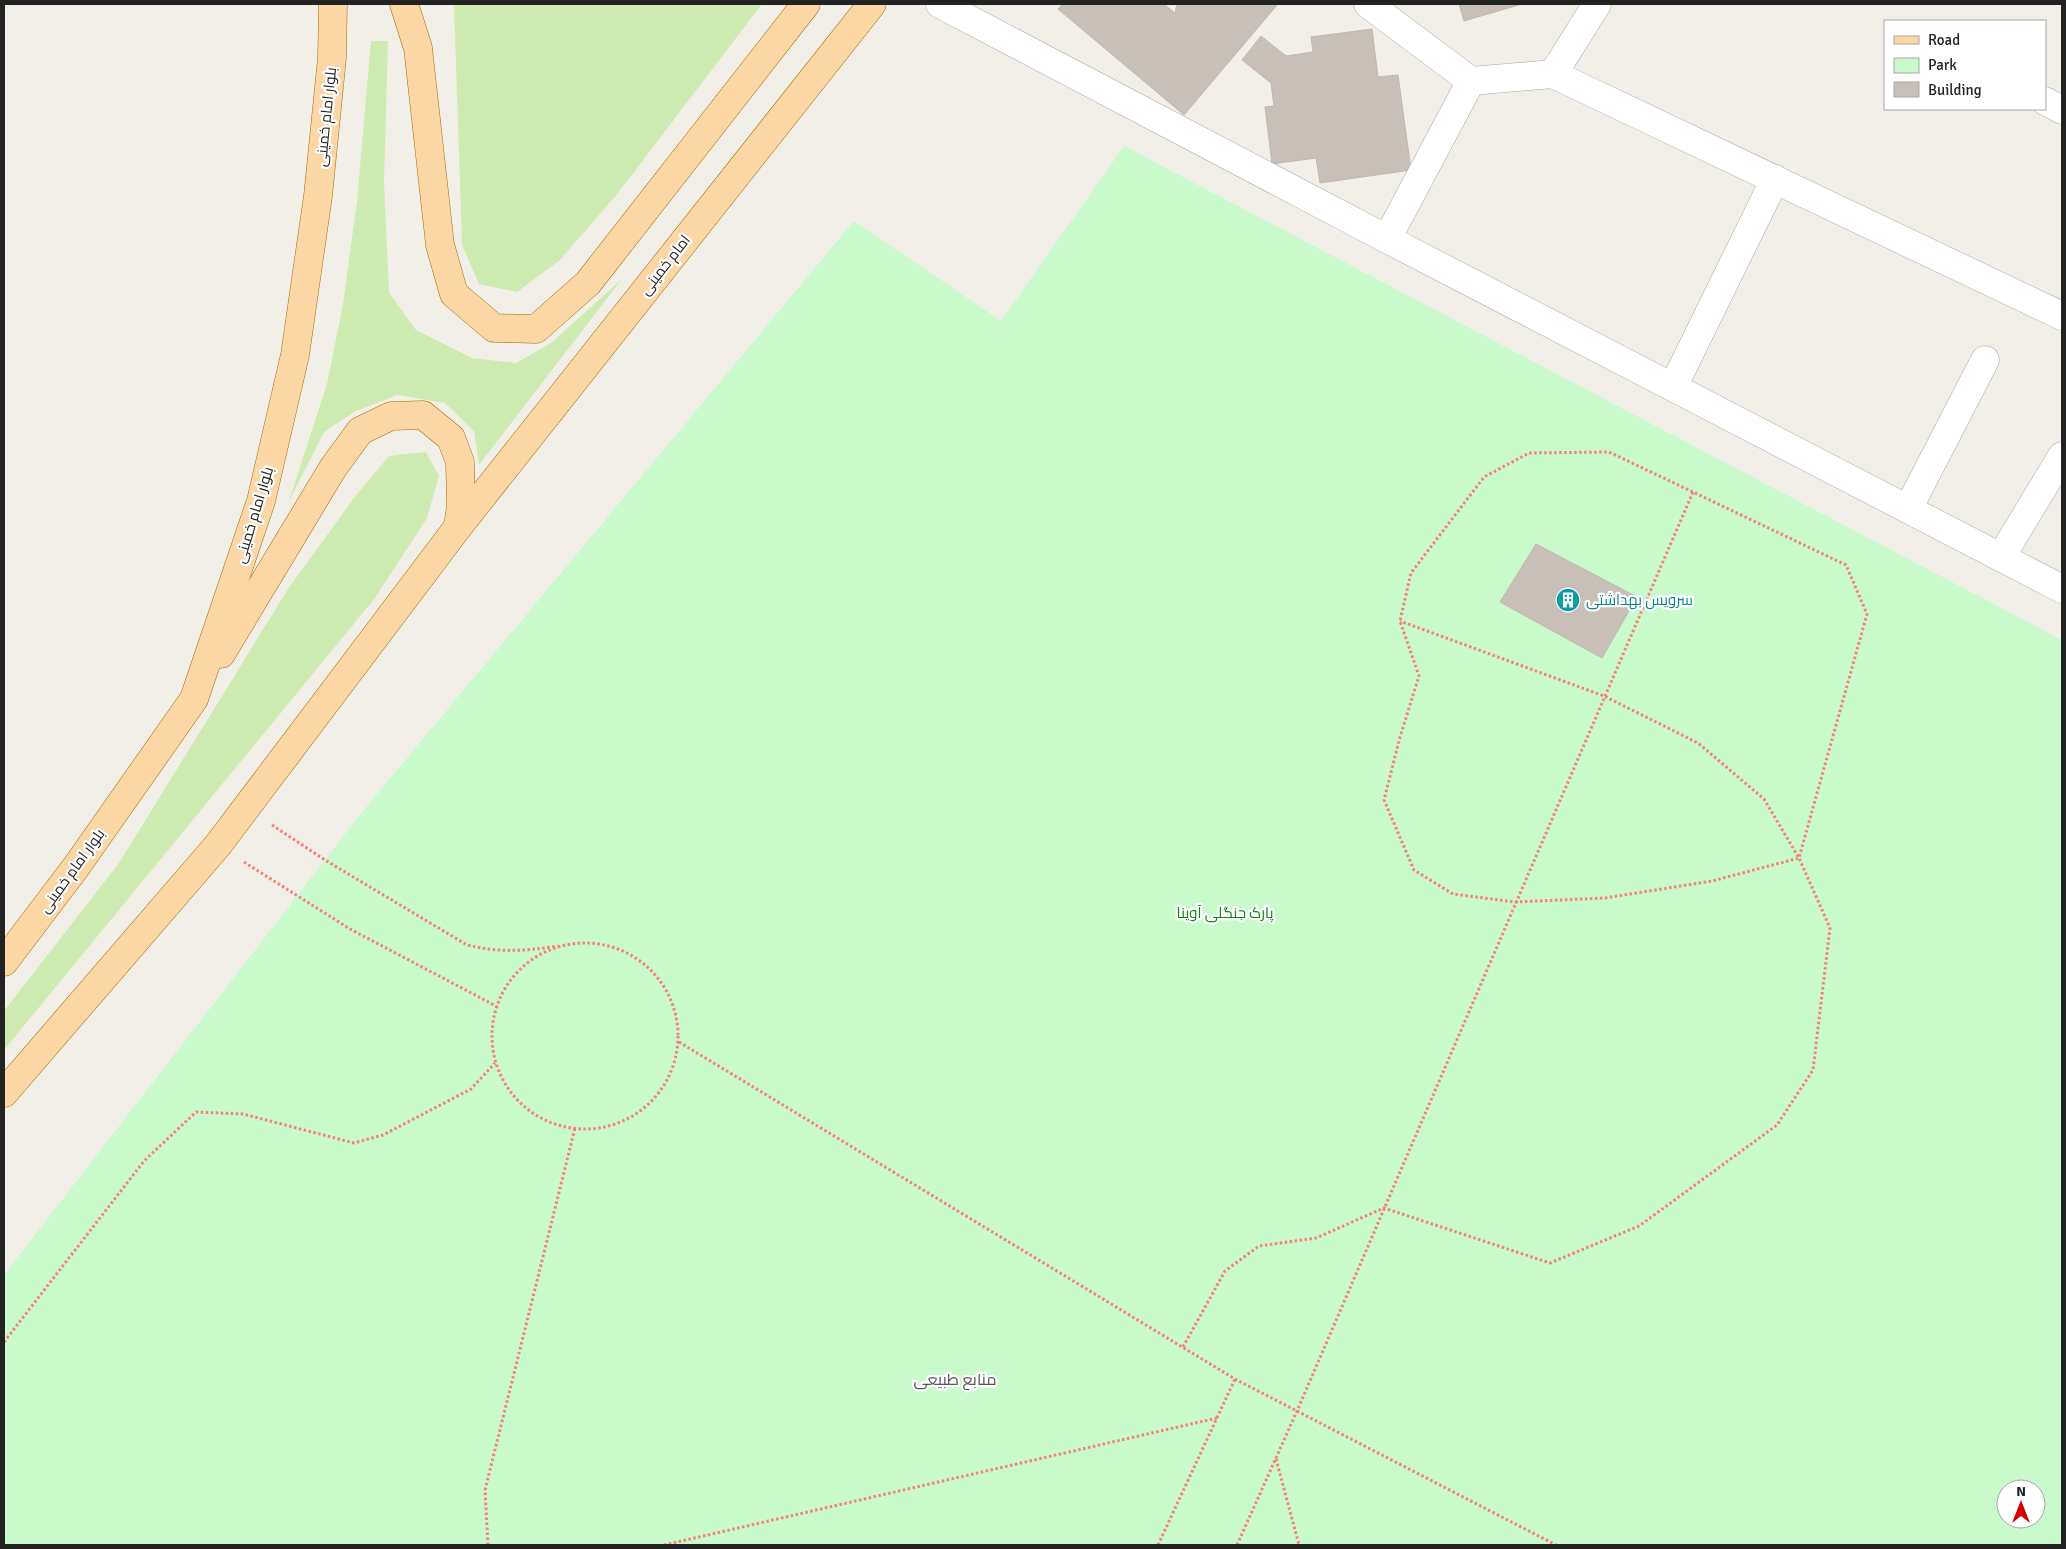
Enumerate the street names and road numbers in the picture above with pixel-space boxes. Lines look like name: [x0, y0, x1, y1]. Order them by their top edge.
street label: بلوار امام خمینی: [312, 66, 341, 168]
street label: امام خمینی: [636, 231, 695, 299]
street label: بلوار امام خمینی: [231, 465, 278, 566]
street label: بلوار امام خمینی: [35, 825, 109, 917]

